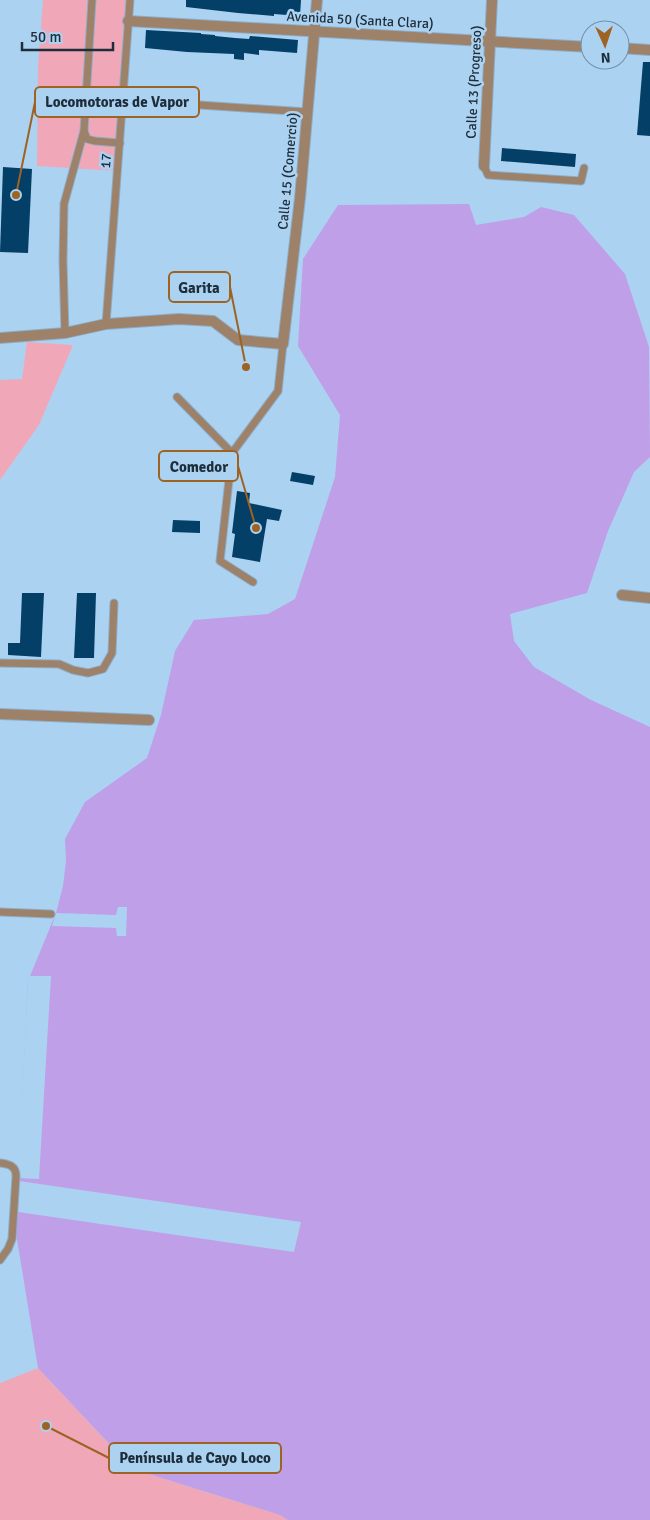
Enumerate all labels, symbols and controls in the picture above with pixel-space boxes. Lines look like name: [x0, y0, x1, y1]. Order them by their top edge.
street label: Avenida 50 (Santa Clara): [286, 8, 434, 32]
scale bar: [22, 20, 114, 52]
north arrow: [580, 20, 630, 70]
street label: Calle 13 (Progreso): [463, 25, 485, 139]
text: 50 m: [30, 28, 61, 46]
text: N: [600, 49, 611, 66]
callout: Locomotoras de Vapor: [35, 87, 199, 117]
text: Locomotoras de Vapor: [45, 93, 189, 111]
street label: Calle 15 (Comercio): [274, 112, 302, 230]
street label: 17: [97, 153, 115, 169]
callout: Garita: [169, 272, 230, 302]
text: Garita: [178, 279, 220, 297]
callout: Comedor: [159, 451, 238, 481]
text: Comedor: [170, 458, 228, 476]
callout: Península de Cayo Loco: [109, 1443, 281, 1473]
text: Península de Cayo Loco: [119, 1449, 271, 1467]

